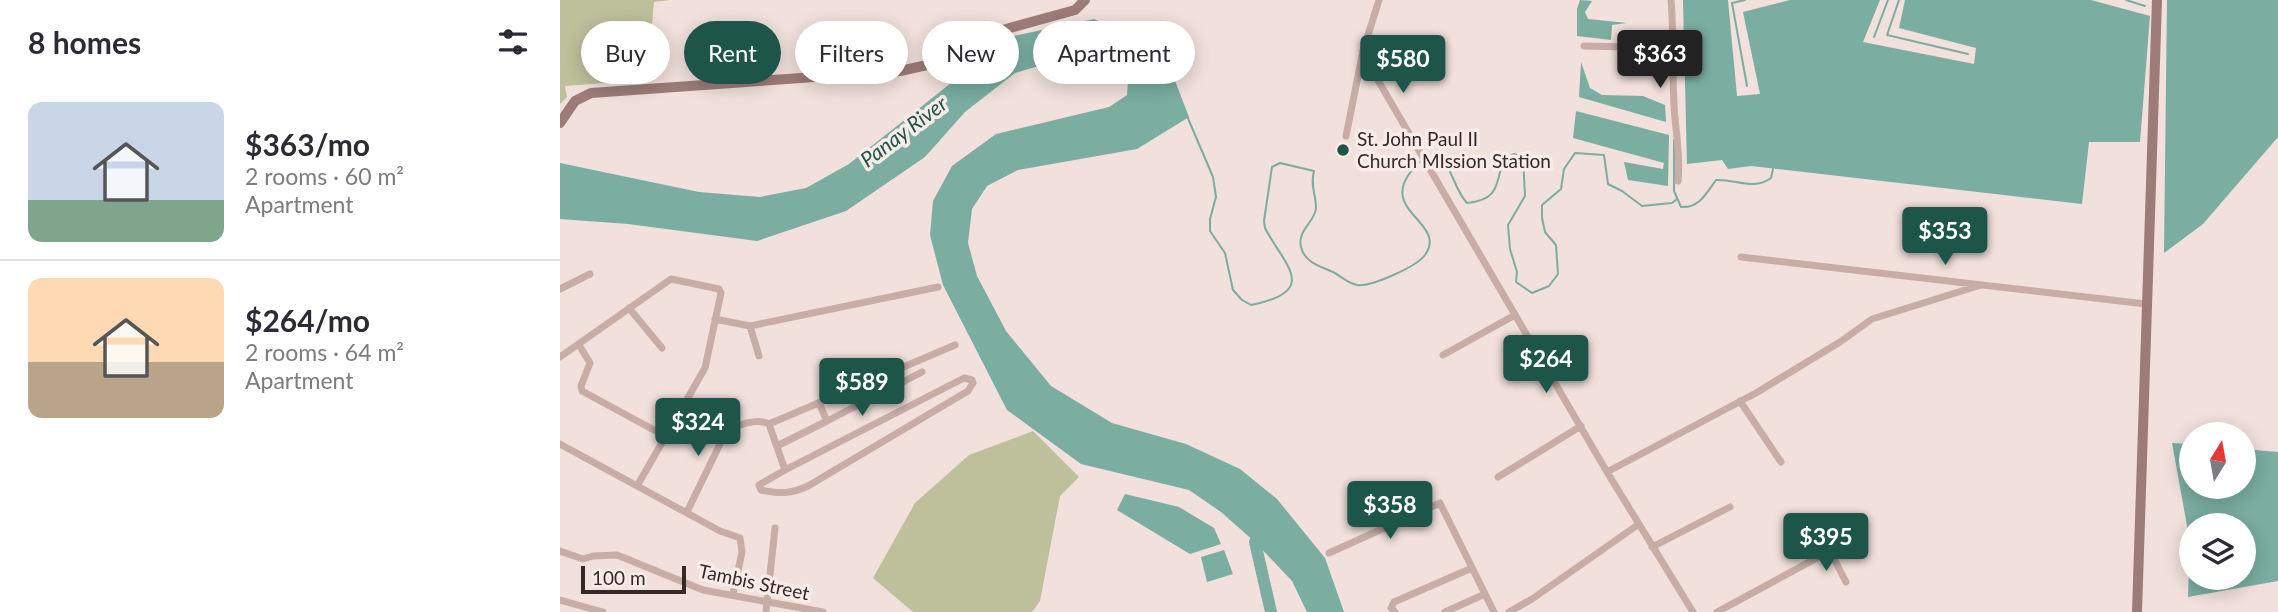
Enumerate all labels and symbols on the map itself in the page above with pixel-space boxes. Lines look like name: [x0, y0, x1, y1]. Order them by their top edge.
pin: $363: [1619, 31, 1701, 90]
pin: $580: [1362, 36, 1444, 95]
water label: Panay River: [855, 90, 952, 172]
place label: St. John Paul II Church MIssion Station: [1357, 127, 1551, 172]
marker: St. John Paul II Church MIssion Station: [1335, 142, 1351, 158]
pin: $353: [1904, 208, 1986, 267]
pin: $264: [1505, 336, 1587, 395]
pin: $589: [821, 358, 903, 418]
pin: $324: [657, 398, 739, 458]
north arrow: [2179, 422, 2256, 499]
pin: $358: [1349, 482, 1431, 541]
pin: $395: [1785, 514, 1867, 573]
street label: Tambis Street: [697, 559, 812, 604]
scale bar: [581, 563, 686, 595]

